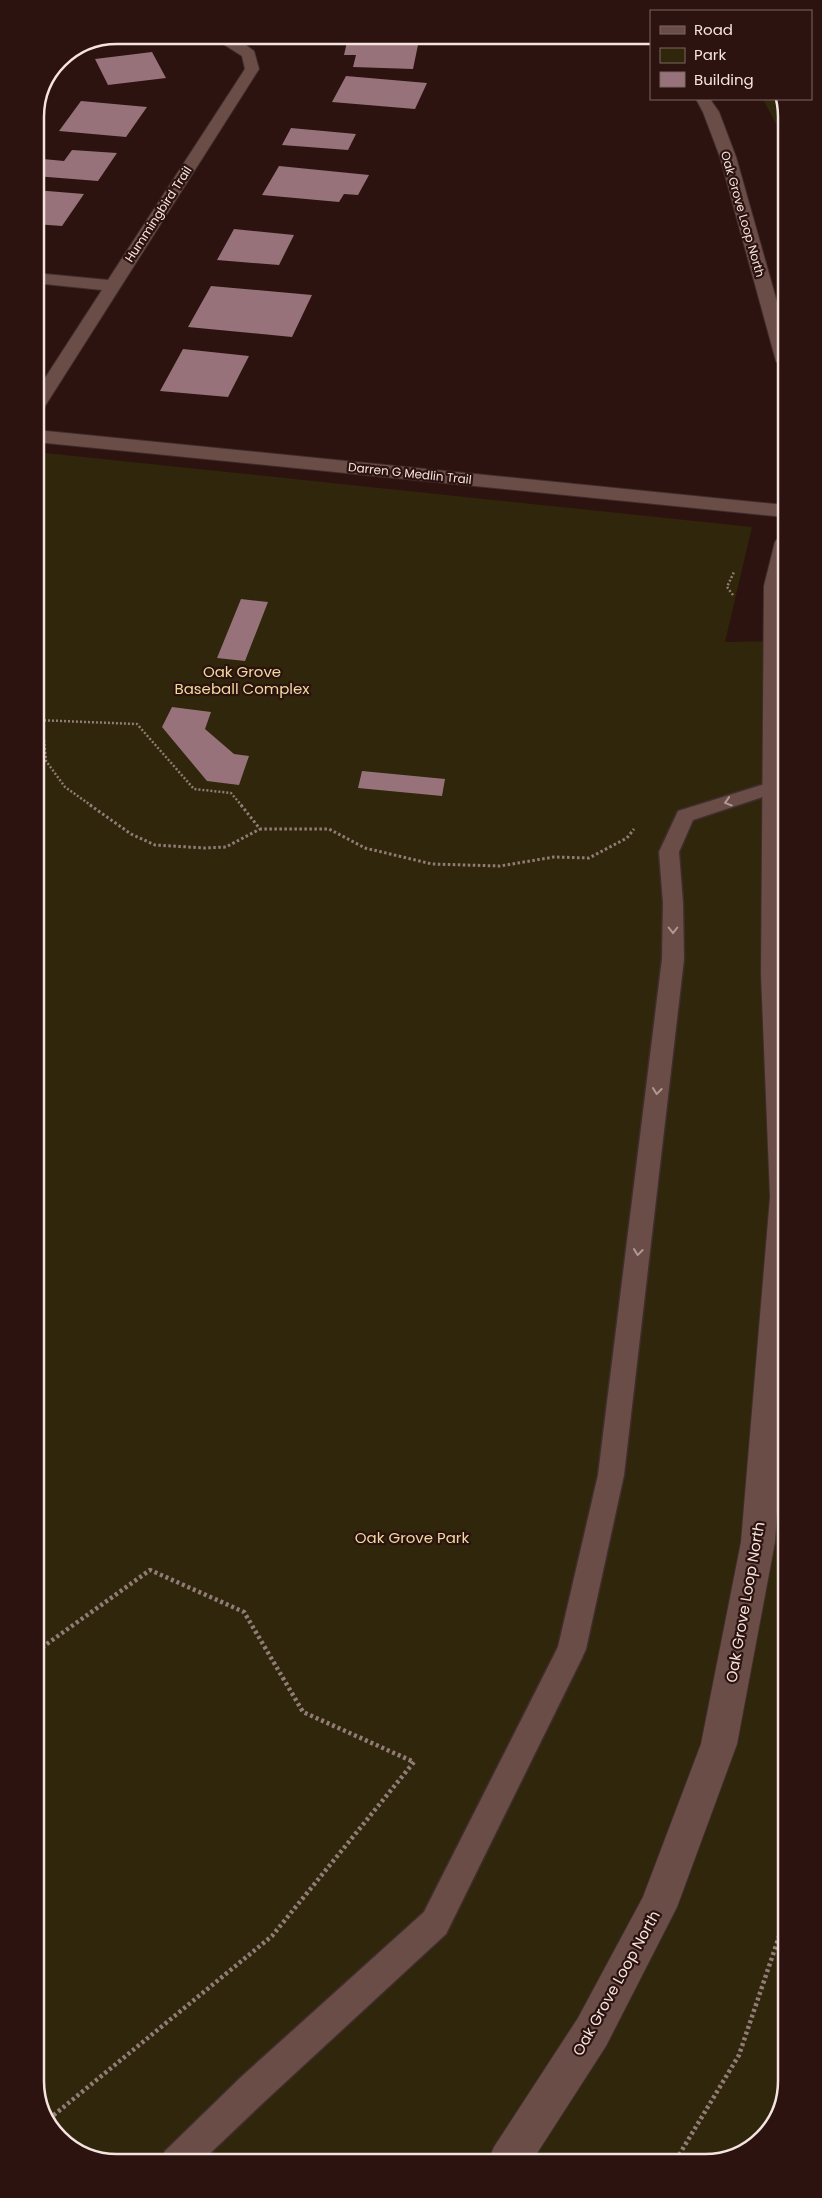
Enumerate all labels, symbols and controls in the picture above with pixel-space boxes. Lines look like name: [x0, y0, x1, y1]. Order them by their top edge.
legend: [650, 10, 812, 100]
text: Road: [694, 19, 733, 40]
text: Park: [694, 44, 726, 65]
text: Building: [694, 69, 754, 90]
street label: Oak Grove Loop North: [717, 149, 769, 279]
street label: Hummingbird Trail: [121, 163, 195, 265]
street label: Darren G Medlin Trail: [347, 458, 473, 488]
park label: Oak Grove Baseball Complex: [174, 661, 310, 699]
one-way arrow: [724, 796, 732, 806]
one-way arrow: [668, 926, 678, 934]
one-way arrow: [652, 1087, 663, 1095]
one-way arrow: [633, 1249, 644, 1257]
street label: Oak Grove Loop North: [721, 1520, 769, 1684]
park label: Oak Grove Park: [355, 1527, 469, 1548]
street label: Oak Grove Loop North: [567, 1907, 665, 2059]

